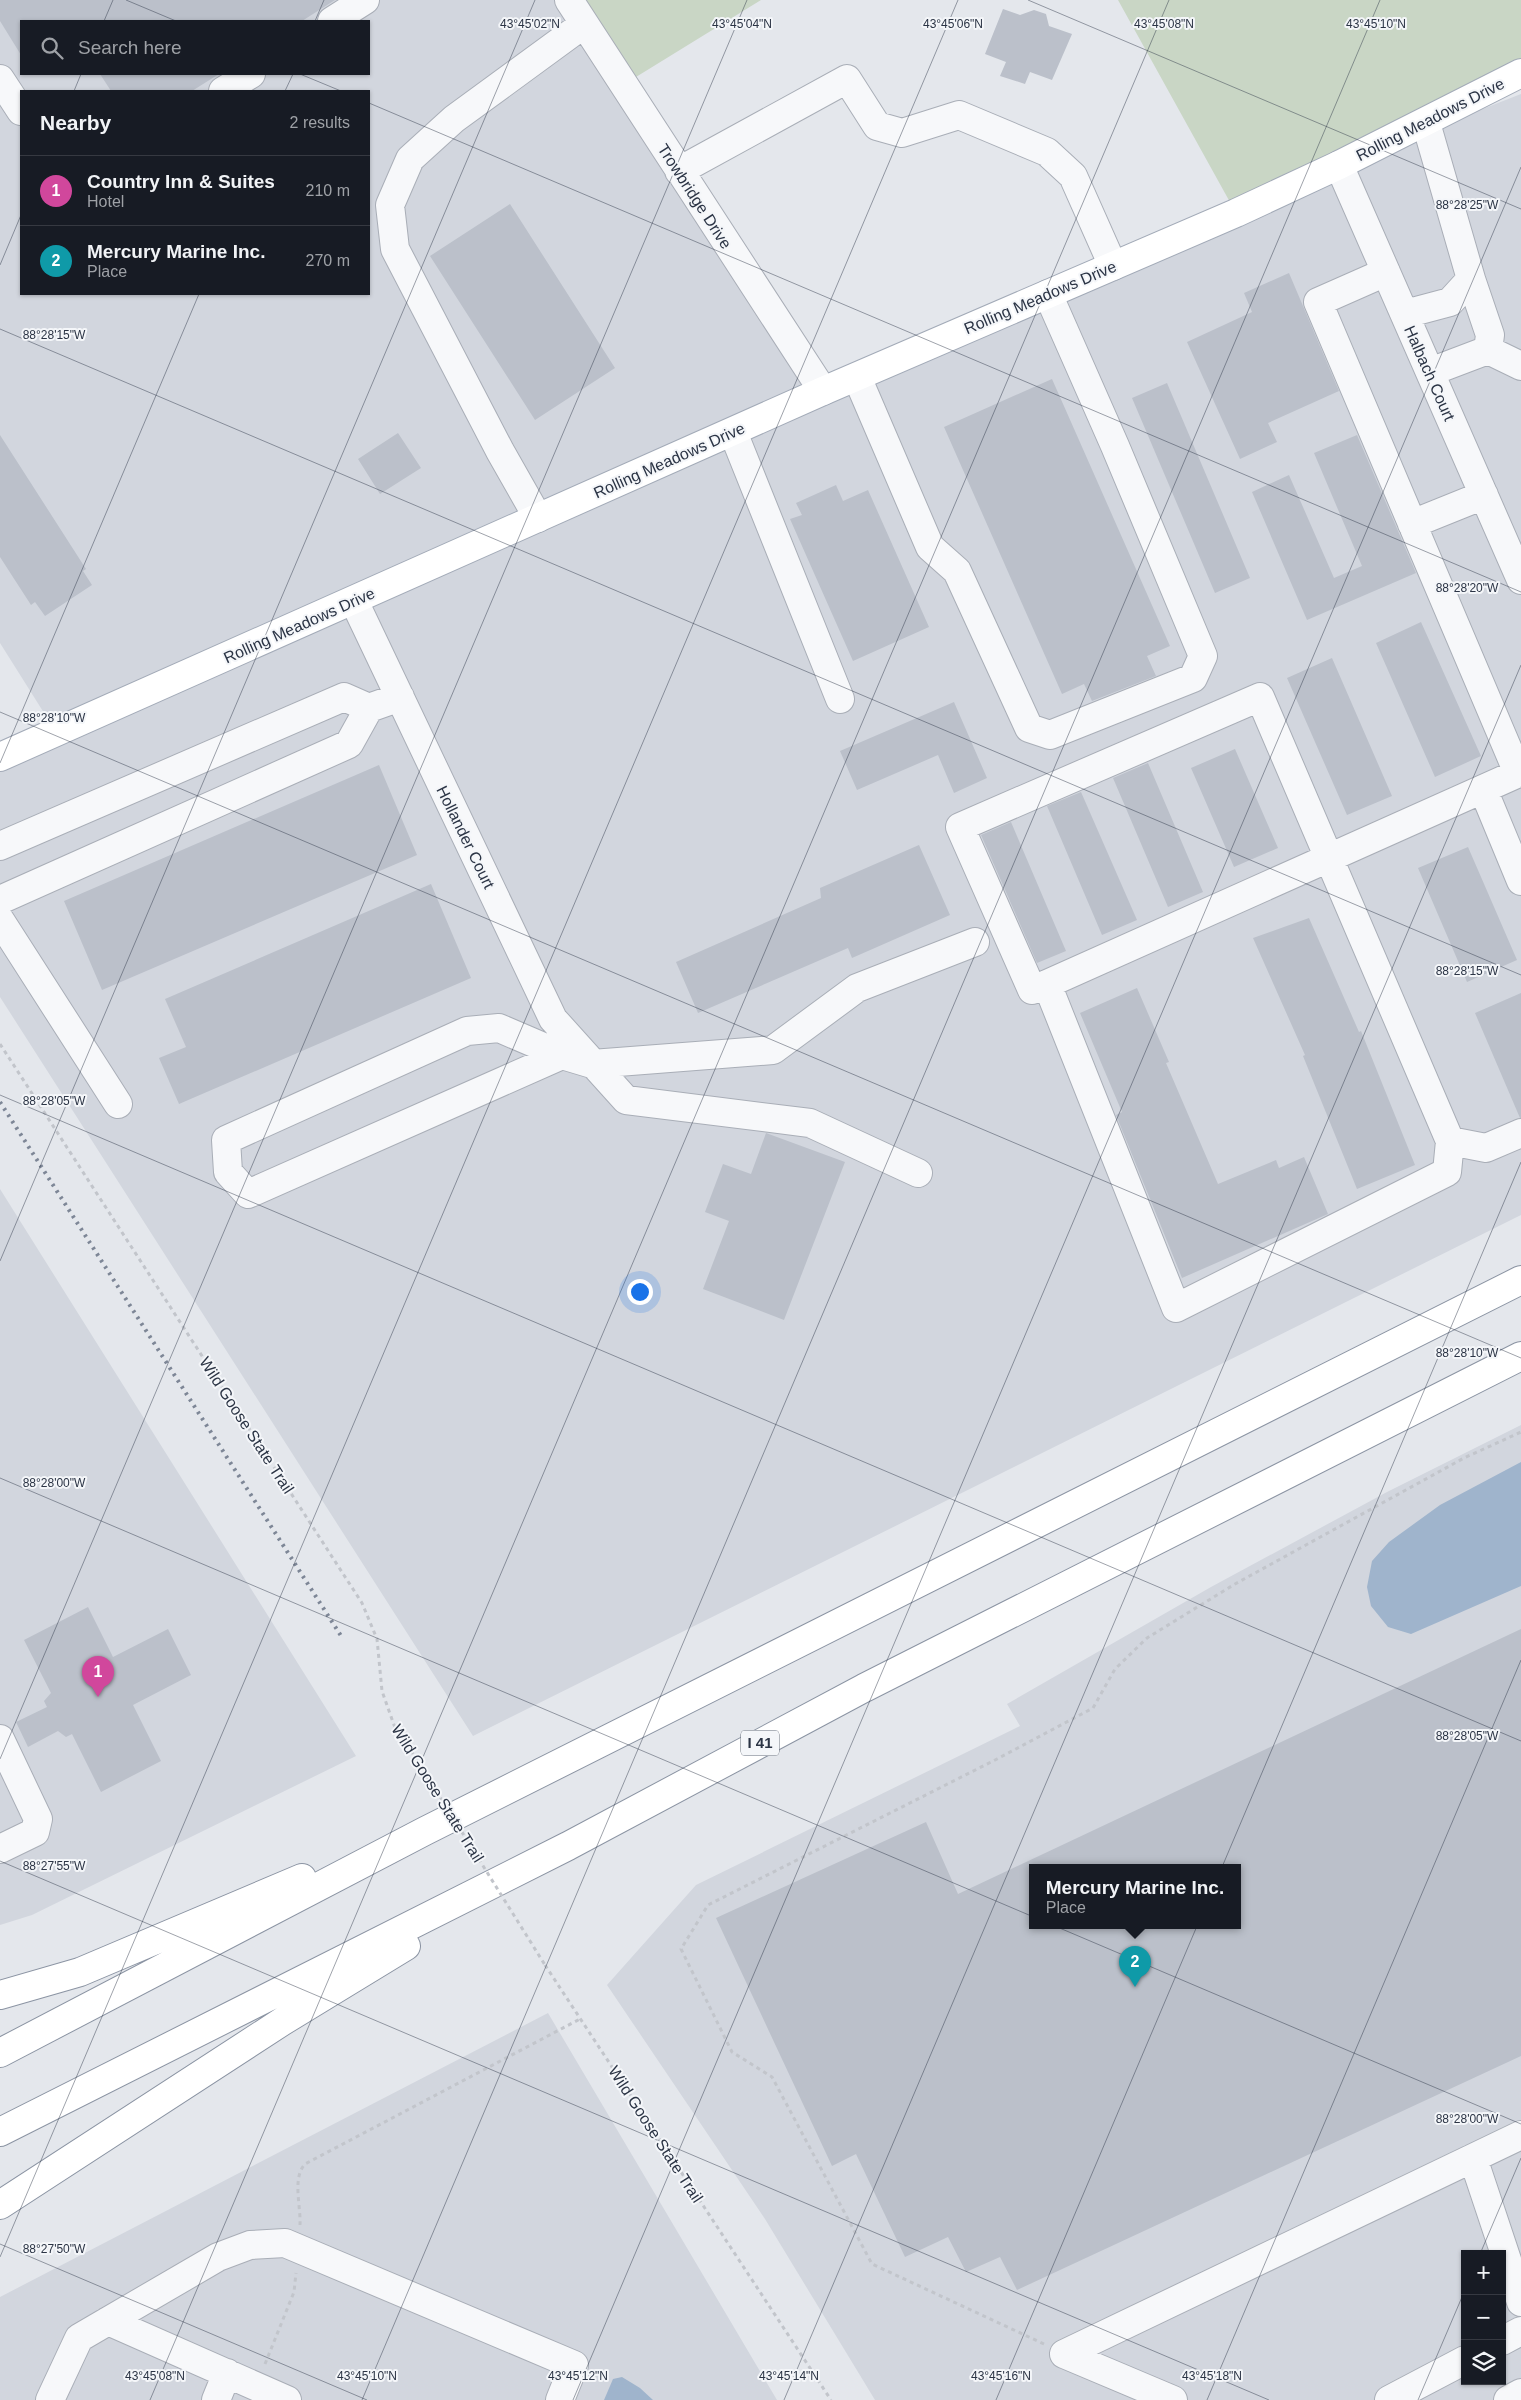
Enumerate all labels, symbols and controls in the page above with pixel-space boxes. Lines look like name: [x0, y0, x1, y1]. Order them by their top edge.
text: 43°45'02"N: [500, 17, 560, 31]
text: 43°45'04"N: [712, 17, 772, 31]
text: 43°45'06"N: [923, 17, 983, 31]
text: 43°45'08"N: [1134, 17, 1194, 31]
text: 43°45'10"N: [1346, 17, 1406, 31]
search box: [20, 20, 370, 75]
icon: search: [38, 34, 66, 62]
text: Search here: [78, 37, 182, 58]
street label: Rolling Meadows Drive: [1353, 75, 1507, 164]
text: Nearby: [40, 111, 111, 134]
text: 2 results: [290, 114, 350, 131]
street label: Trowbridge Drive: [654, 141, 735, 252]
text: Country Inn & Suites: [87, 171, 275, 192]
text: 1: [52, 182, 60, 199]
text: 210 m: [306, 182, 350, 199]
text: Hotel: [87, 193, 124, 210]
text: 88°28'25"W: [1436, 198, 1499, 212]
text: Mercury Marine Inc.: [87, 241, 265, 262]
text: 2: [52, 252, 60, 269]
text: 270 m: [306, 252, 350, 269]
street label: Rolling Meadows Drive: [962, 258, 1119, 337]
text: Place: [87, 263, 127, 280]
street label: Halbach Court: [1401, 323, 1458, 424]
text: 88°28'15"W: [23, 328, 86, 342]
street label: Rolling Meadows Drive: [591, 419, 747, 501]
text: 88°28'20"W: [1436, 581, 1499, 595]
street label: Rolling Meadows Drive: [221, 584, 377, 666]
text: 88°28'10"W: [23, 711, 86, 725]
street label: Hollander Court: [433, 783, 498, 892]
text: 88°28'15"W: [1436, 964, 1499, 978]
text: 88°28'05"W: [23, 1094, 86, 1108]
your location: [627, 1279, 653, 1305]
text: 88°28'10"W: [1436, 1346, 1499, 1360]
street label: Wild Goose State Trail: [196, 1354, 297, 1497]
text: 88°28'00"W: [23, 1476, 86, 1490]
pin: 1: [82, 1656, 114, 1697]
street label: Wild Goose State Trail: [388, 1721, 487, 1865]
text: 88°28'05"W: [1436, 1729, 1499, 1743]
road number: I 41: [741, 1730, 779, 1756]
text: 88°27'55"W: [23, 1859, 86, 1873]
popup: [1029, 1864, 1241, 1929]
text: Mercury Marine Inc.: [1046, 1877, 1224, 1898]
text: Place: [1046, 1899, 1086, 1916]
pin: 2: [1119, 1946, 1151, 1987]
street label: Wild Goose State Trail: [605, 2063, 706, 2206]
text: 88°28'00"W: [1436, 2112, 1499, 2126]
text: 88°27'50"W: [23, 2242, 86, 2256]
map controls: [1461, 2250, 1506, 2385]
button: +: [1461, 2250, 1506, 2295]
button: −: [1461, 2295, 1506, 2340]
button: layers: [1461, 2340, 1506, 2385]
text: 43°45'08"N: [125, 2369, 185, 2383]
text: 43°45'10"N: [337, 2369, 397, 2383]
text: 43°45'12"N: [548, 2369, 608, 2383]
text: 43°45'14"N: [759, 2369, 819, 2383]
text: 43°45'16"N: [971, 2369, 1031, 2383]
text: 43°45'18"N: [1182, 2369, 1242, 2383]

